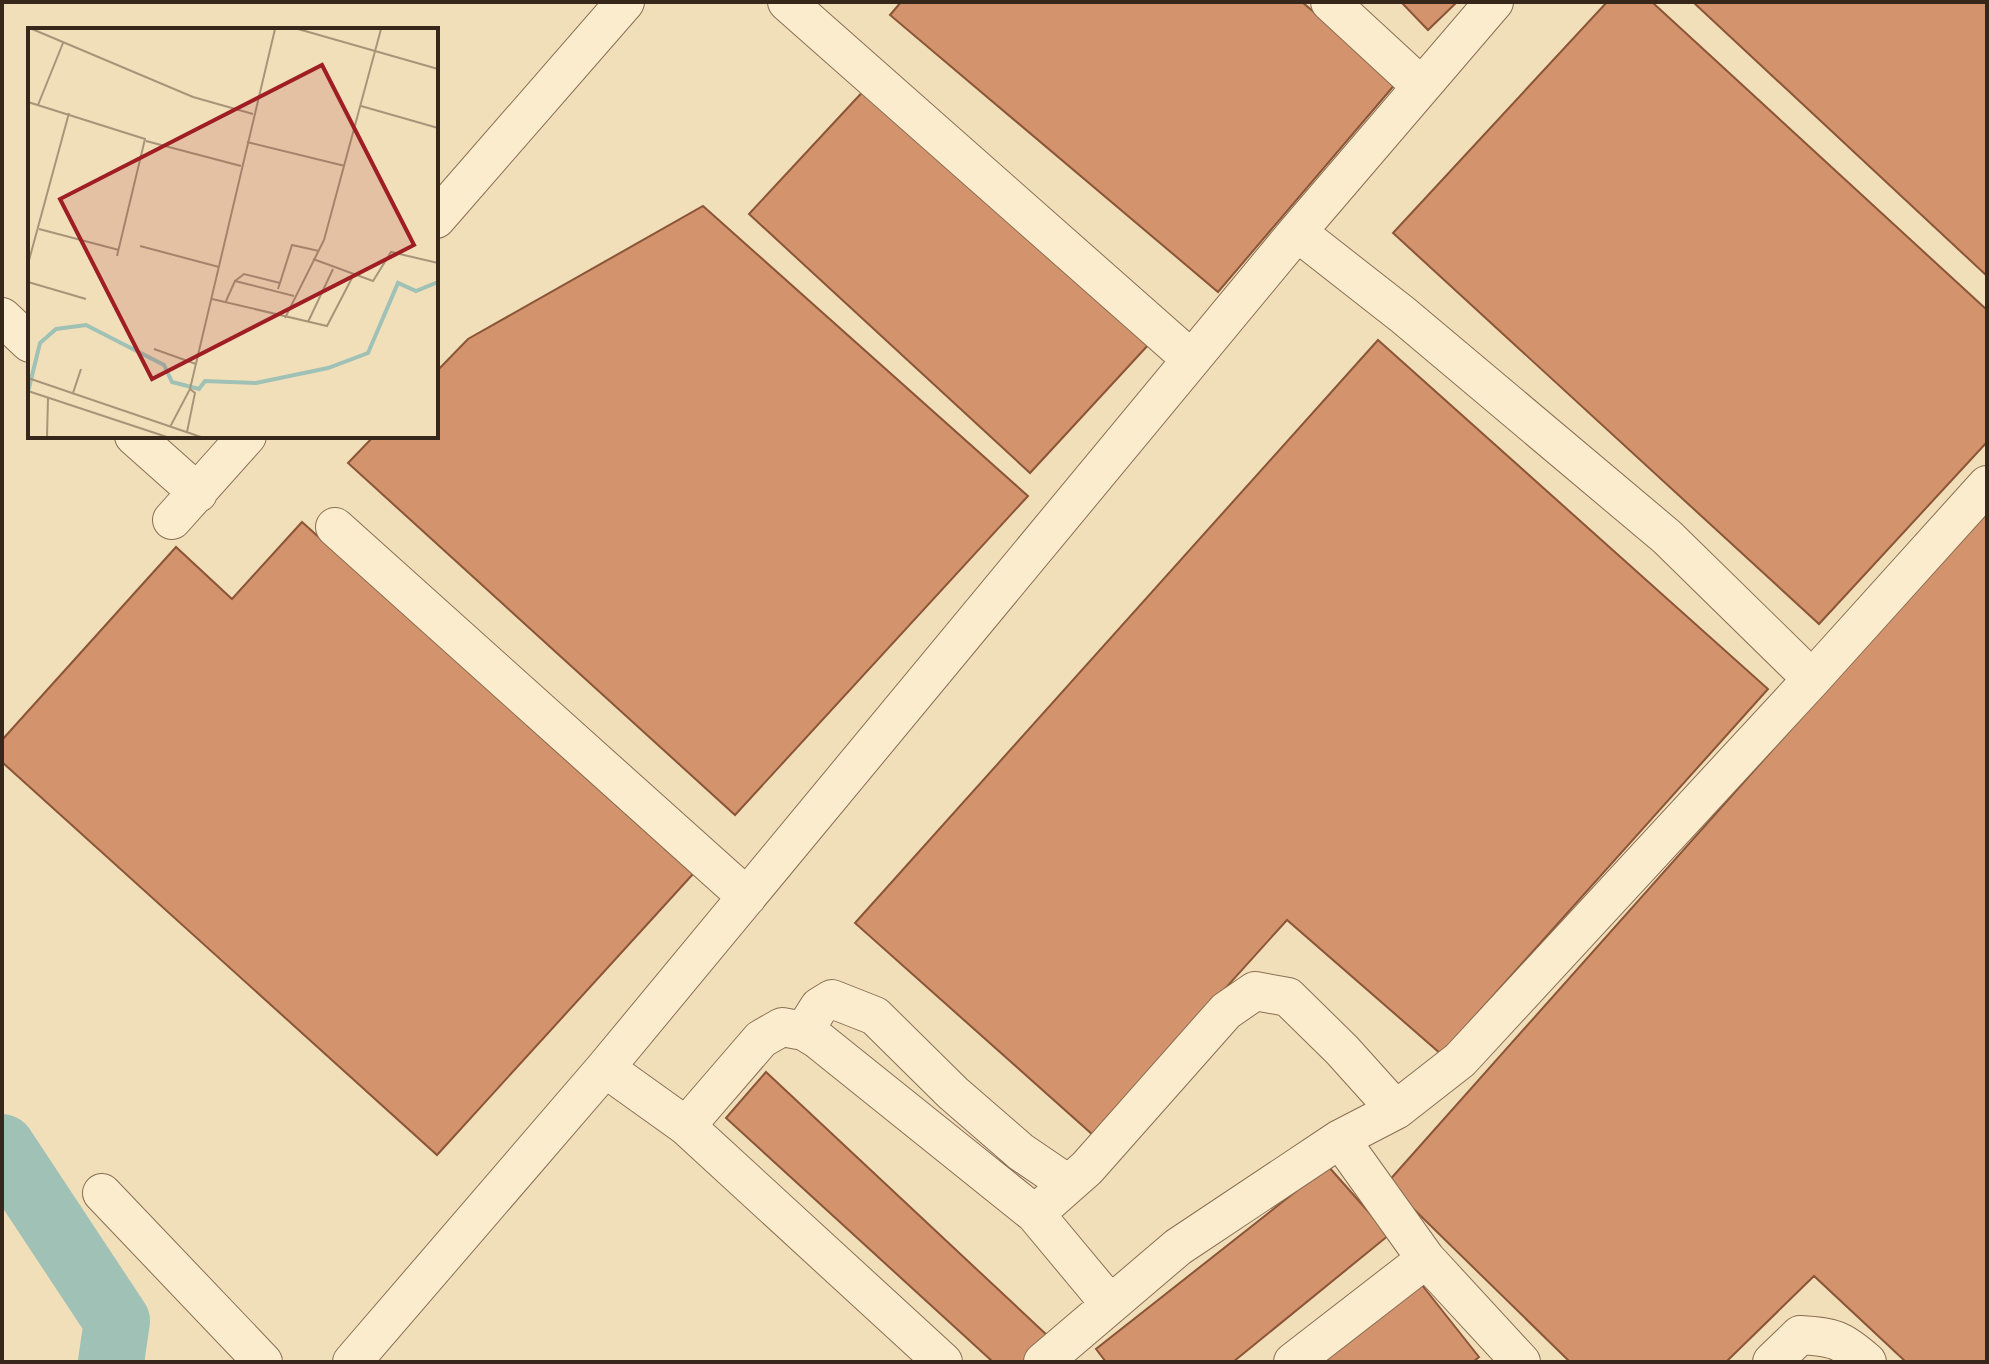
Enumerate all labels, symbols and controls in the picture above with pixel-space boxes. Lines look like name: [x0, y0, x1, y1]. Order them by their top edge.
inset map: [28, 28, 438, 438]

